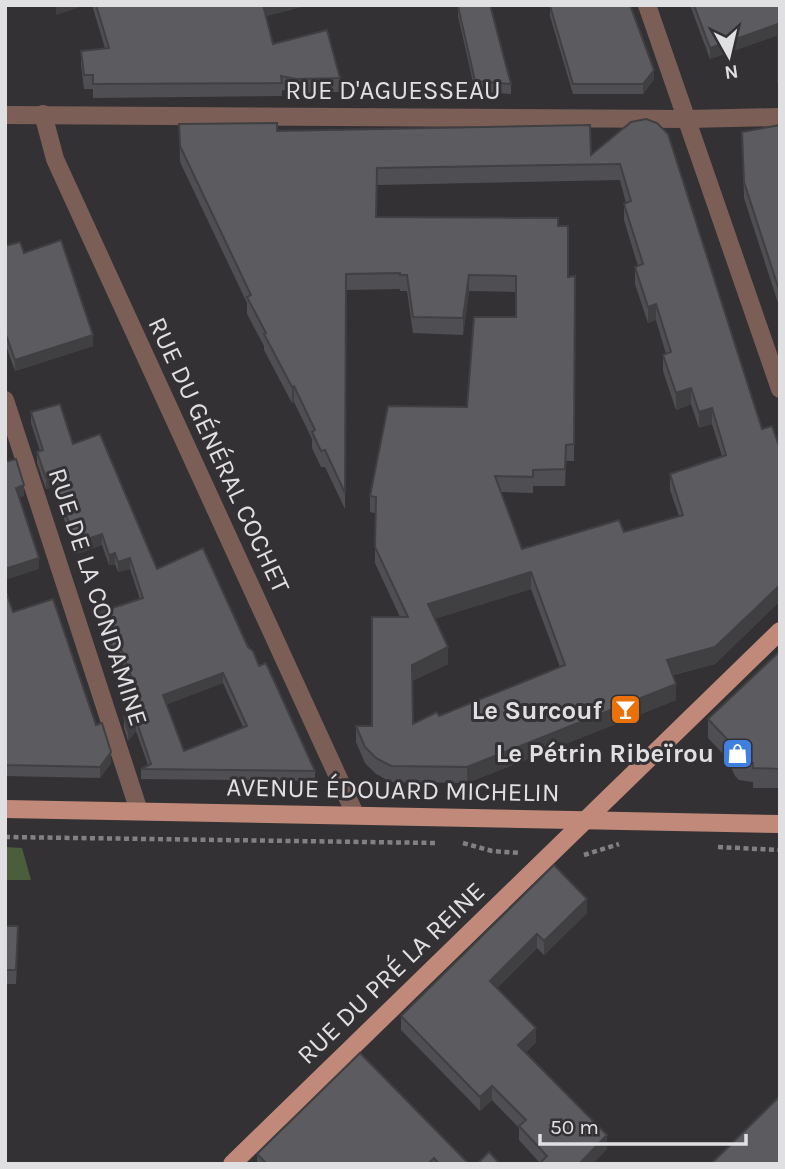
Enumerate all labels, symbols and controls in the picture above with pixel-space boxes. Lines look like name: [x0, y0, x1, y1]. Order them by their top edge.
north arrow: [694, 21, 764, 91]
text: N: [723, 60, 740, 84]
street label: RUE D'AGUESSEAU: [285, 75, 501, 106]
street label: RUE DU GÉNÉRAL COCHET: [141, 312, 297, 598]
street label: RUE DE LA CONDAMINE: [42, 464, 154, 730]
bar icon: Le Surcouf: [608, 693, 642, 727]
place label: Le Surcouf: [471, 695, 602, 726]
shop icon: Le Pétrin Ribeïrou: [720, 736, 754, 770]
place label: Le Pétrin Ribeïrou: [495, 738, 714, 769]
street label: AVENUE ÉDOUARD MICHELIN: [226, 771, 560, 808]
street label: RUE DU PRÉ LA REINE: [290, 875, 491, 1070]
scale bar: [540, 1102, 746, 1146]
text: 50 m: [550, 1115, 599, 1139]

